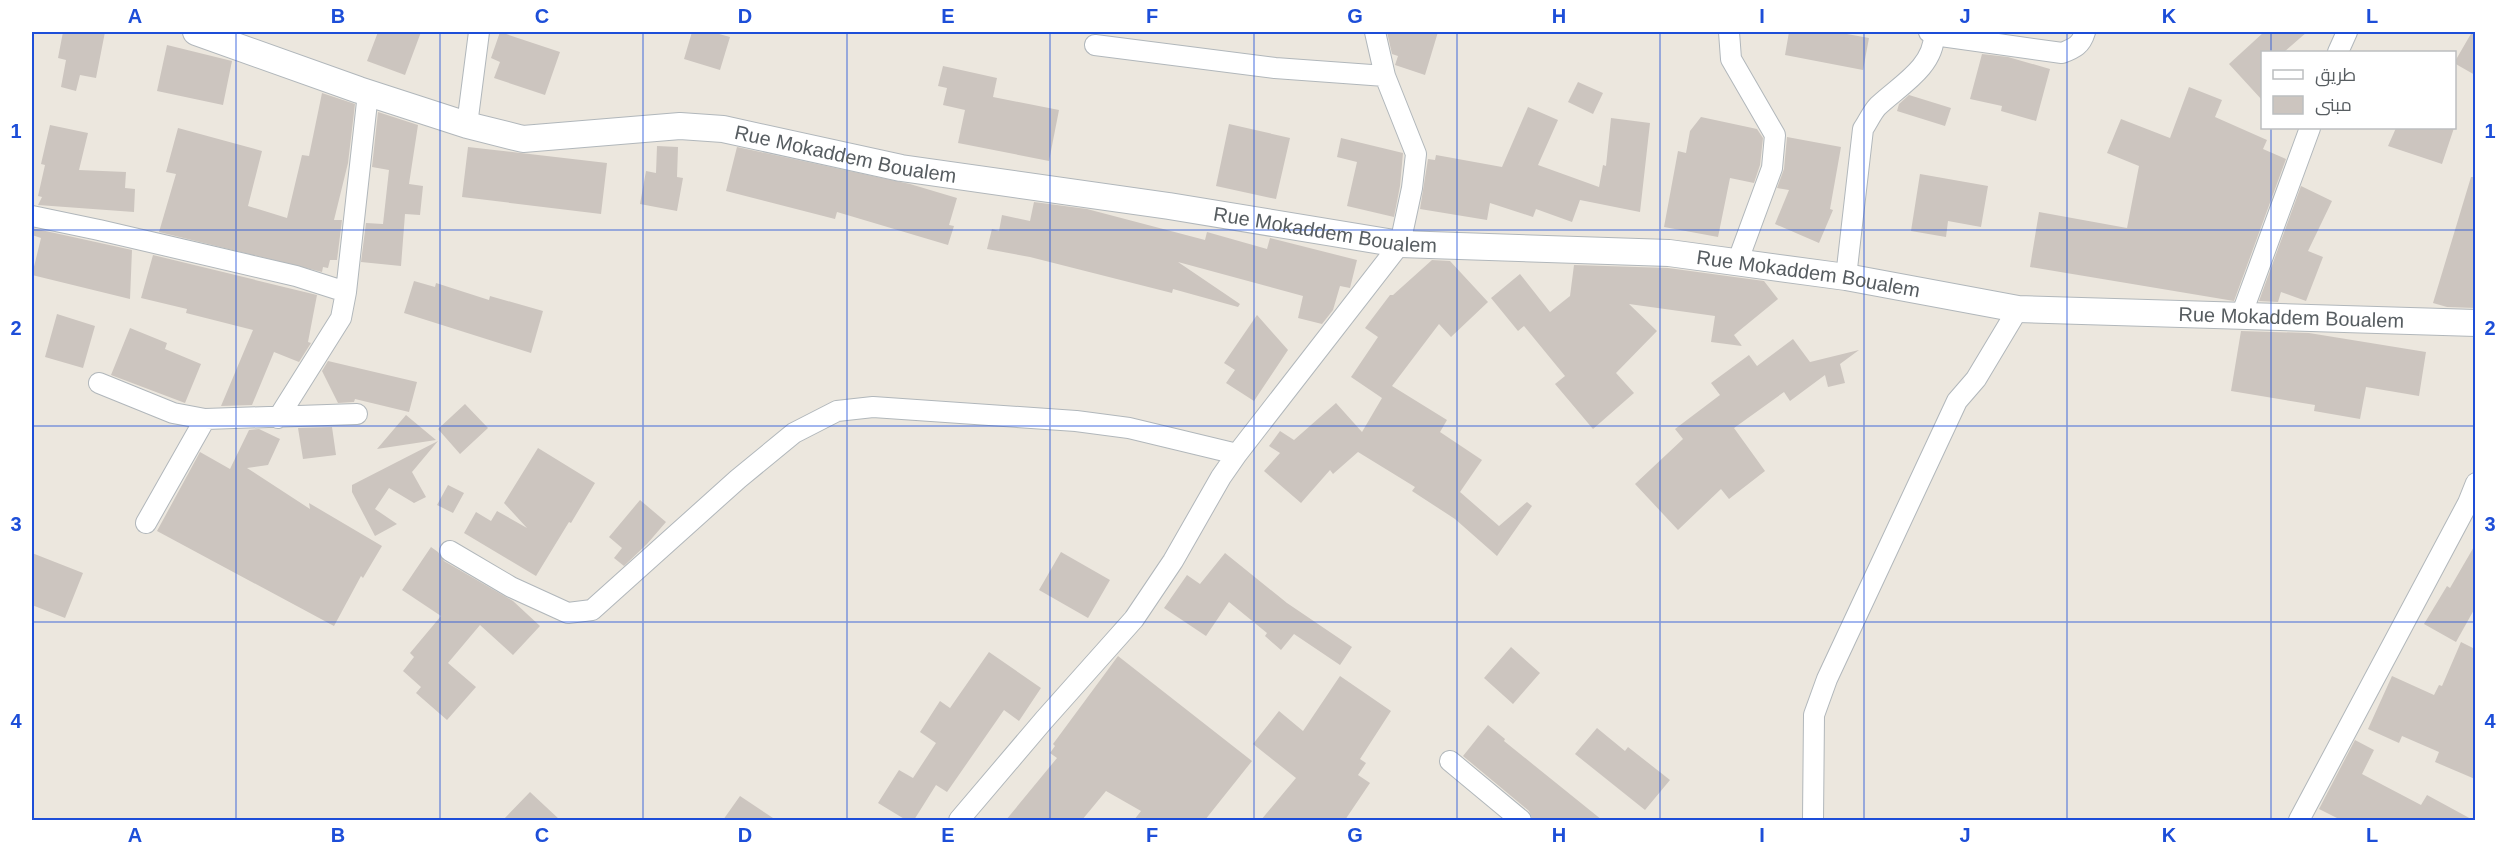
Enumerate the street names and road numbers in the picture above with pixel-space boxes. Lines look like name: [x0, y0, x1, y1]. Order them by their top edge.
street label: Rue Mokaddem Boualem: [733, 121, 958, 187]
street label: Rue Mokaddem Boualem: [1212, 203, 1437, 256]
street label: Rue Mokaddem Boualem: [1695, 246, 1922, 302]
street label: Rue Mokaddem Boualem: [2178, 303, 2404, 332]

